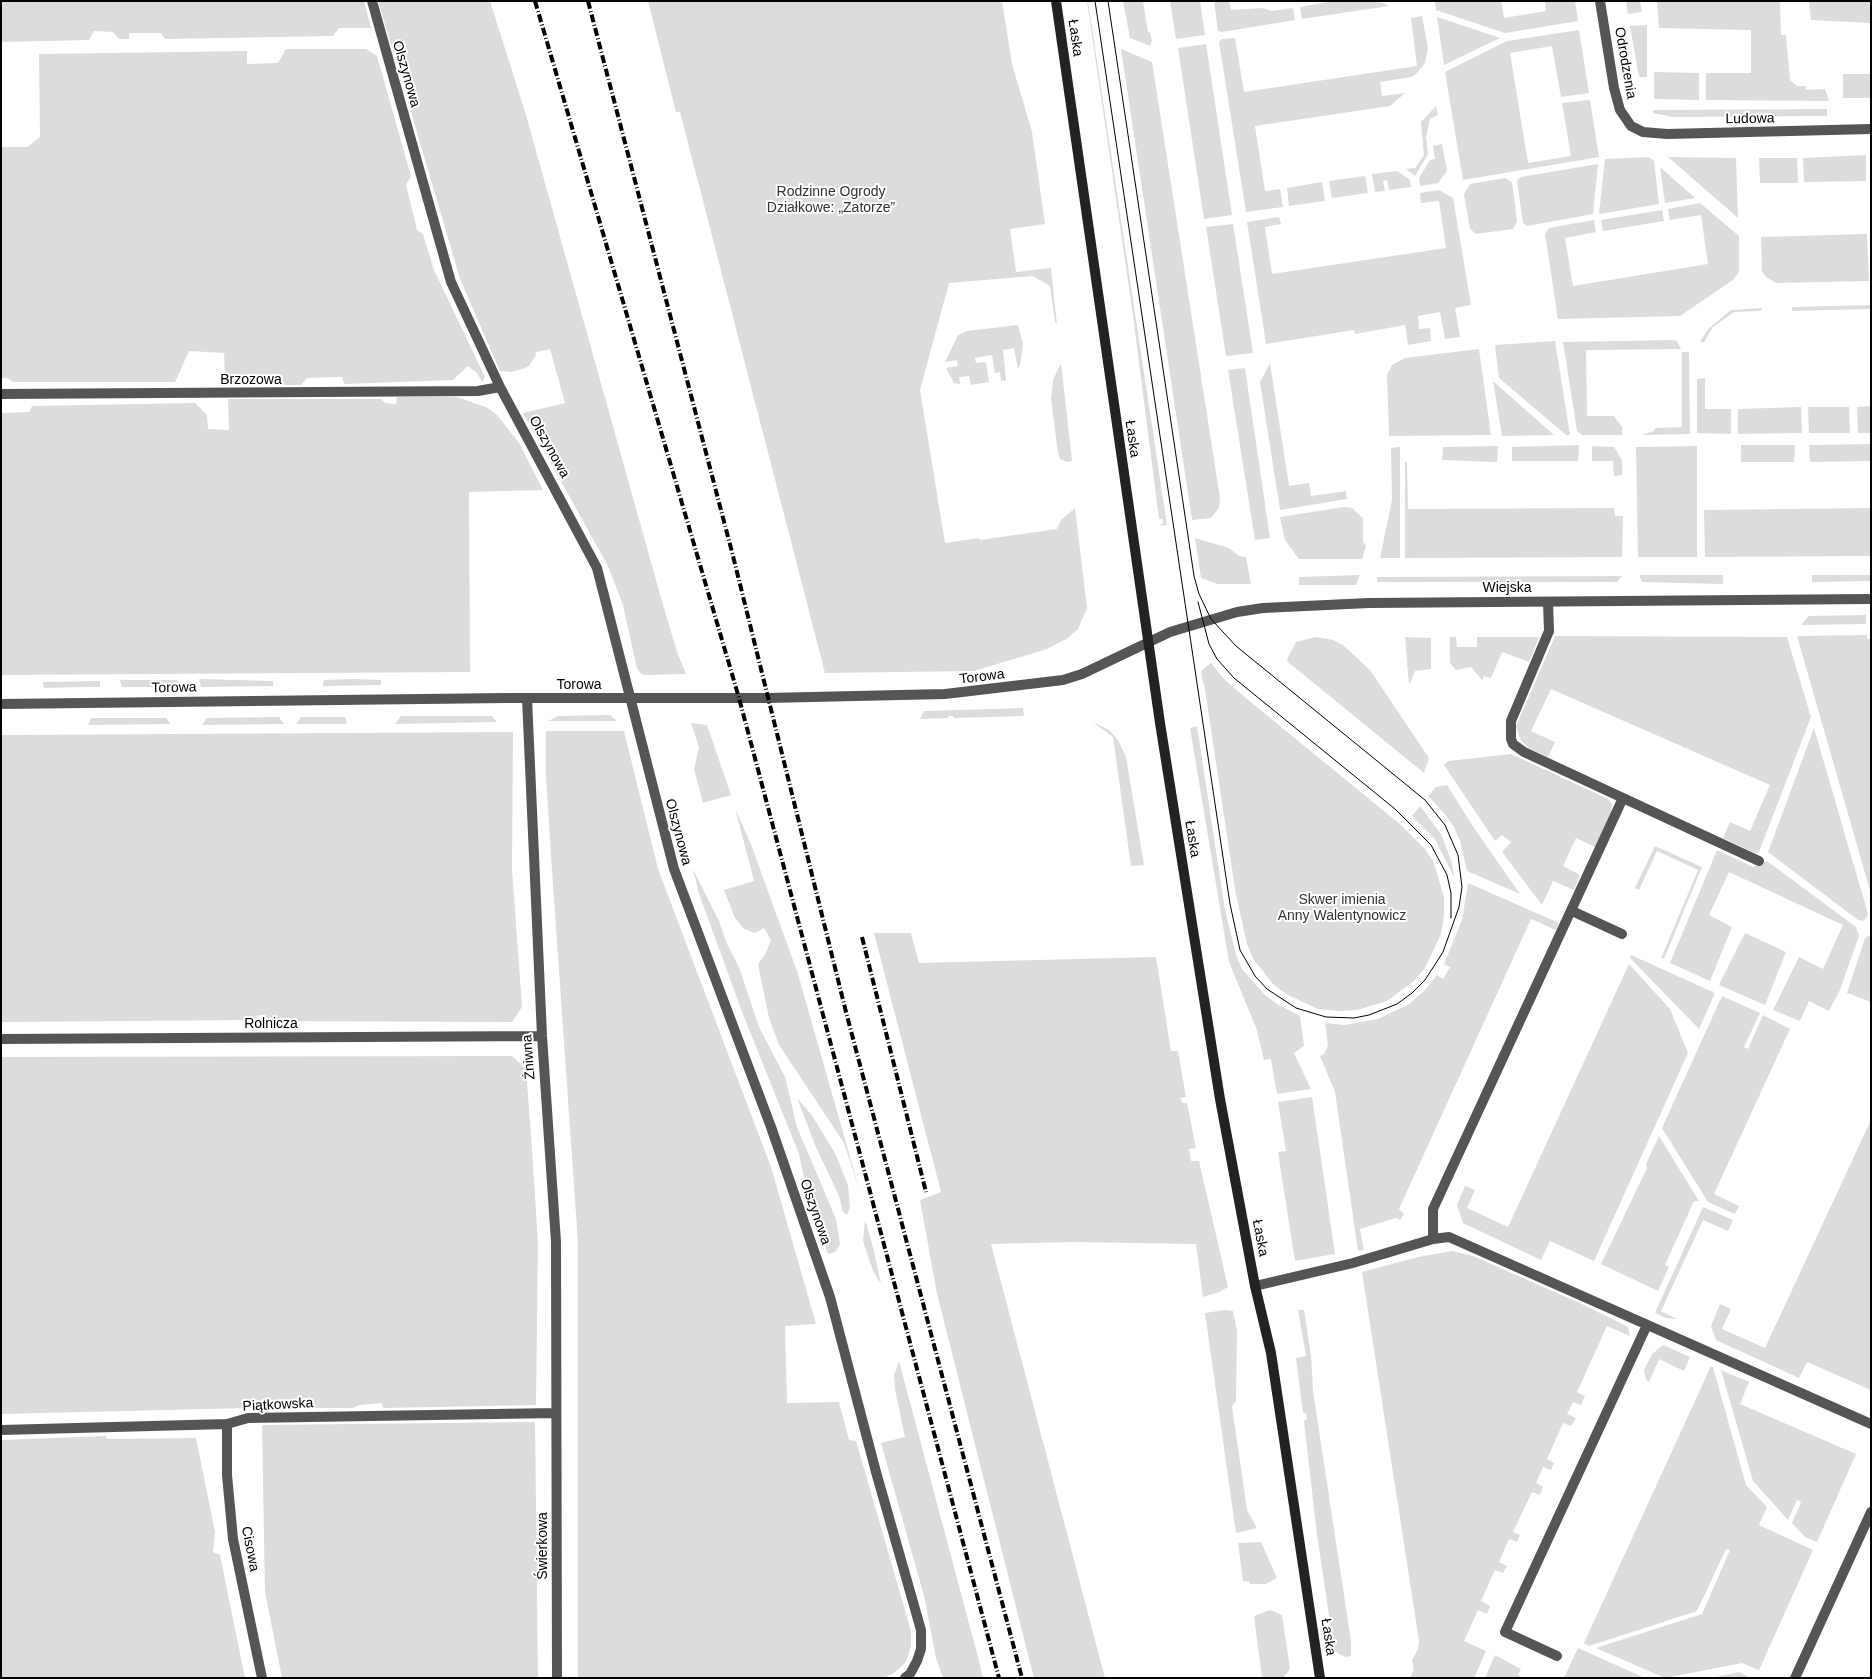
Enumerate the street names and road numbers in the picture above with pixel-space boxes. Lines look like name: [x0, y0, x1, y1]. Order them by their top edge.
street label: Łaska: [1064, 18, 1086, 58]
street label: Odrodzenia: [1610, 26, 1640, 100]
street label: Olszynowa: [388, 39, 424, 109]
street label: Ludowa: [1725, 110, 1775, 128]
street label: Brzozowa: [220, 372, 282, 388]
street label: Olszynowa: [525, 413, 573, 481]
street label: Łaska: [1121, 419, 1143, 459]
street label: Wiejska: [1482, 580, 1532, 596]
street label: Torowa: [959, 666, 1005, 688]
street label: Torowa: [556, 677, 602, 693]
street label: Torowa: [151, 679, 197, 697]
street label: Olszynowa: [661, 797, 695, 867]
street label: Łaska: [1181, 819, 1203, 859]
street label: Rolnicza: [244, 1016, 298, 1032]
street label: Żniwna: [519, 1034, 539, 1080]
street label: Olszynowa: [796, 1177, 834, 1247]
street label: Łaska: [1248, 1218, 1272, 1258]
street label: Piątkowska: [242, 1395, 314, 1415]
street label: Świerkowa: [535, 1512, 551, 1580]
street label: Cisowa: [237, 1525, 263, 1573]
street label: Łaska: [1317, 1617, 1339, 1657]

